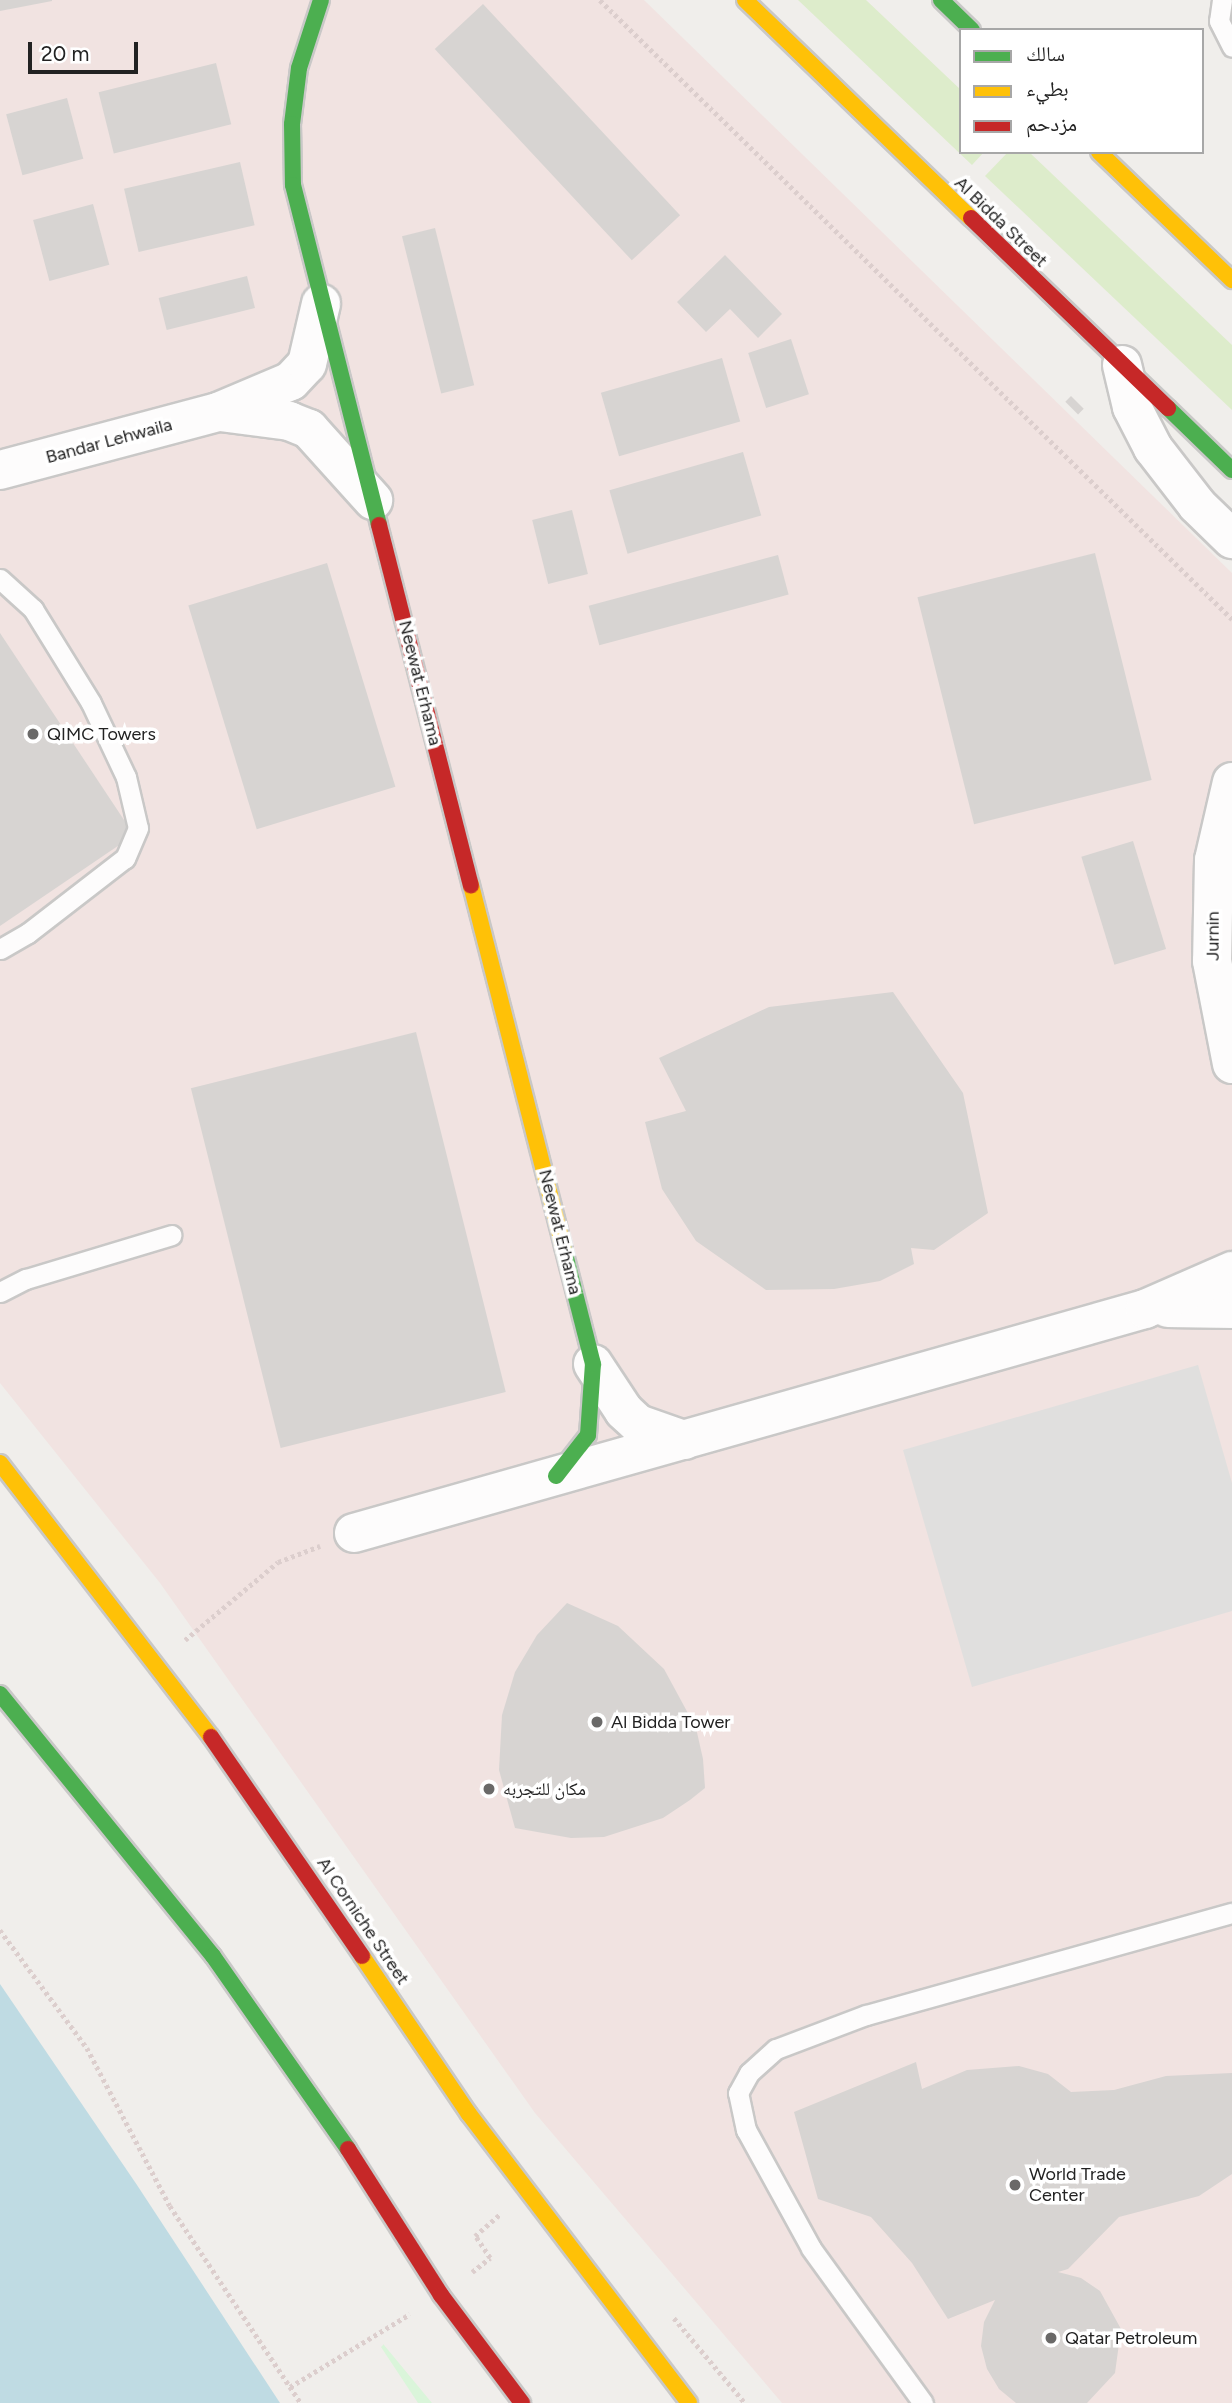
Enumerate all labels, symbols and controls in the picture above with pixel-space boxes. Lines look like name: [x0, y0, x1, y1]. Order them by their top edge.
scale bar: [32, 28, 142, 72]
legend: [959, 28, 1204, 154]
text: 20 m: [41, 41, 89, 66]
text: سالك: [1026, 41, 1065, 66]
text: بطيء: [1026, 76, 1069, 101]
text: مزدحم: [1026, 111, 1077, 136]
street label: Al Bidda Street: [950, 172, 1052, 272]
street label: Bandar Lehwaila: [43, 414, 175, 468]
street label: Neewat Erhama: [394, 618, 446, 748]
place label: QIMC Towers: [47, 723, 156, 745]
marker: QIMC Towers: [25, 726, 41, 742]
street label: Jurnin: [1202, 911, 1224, 961]
street label: Neewat Erhama: [534, 1167, 586, 1297]
place label: Al Bidda Tower: [611, 1711, 730, 1733]
marker: Al Bidda Tower: [589, 1714, 605, 1730]
place label: مكان للتجربه: [503, 1778, 586, 1800]
marker: مكان للتجربه: [481, 1781, 497, 1797]
street label: Al Corniche Street: [312, 1853, 414, 1989]
place label: World Trade Center: [1029, 2164, 1126, 2206]
marker: World Trade Center: [1007, 2177, 1023, 2193]
place label: Qatar Petroleum: [1065, 2327, 1197, 2349]
marker: Qatar Petroleum: [1043, 2330, 1059, 2346]

